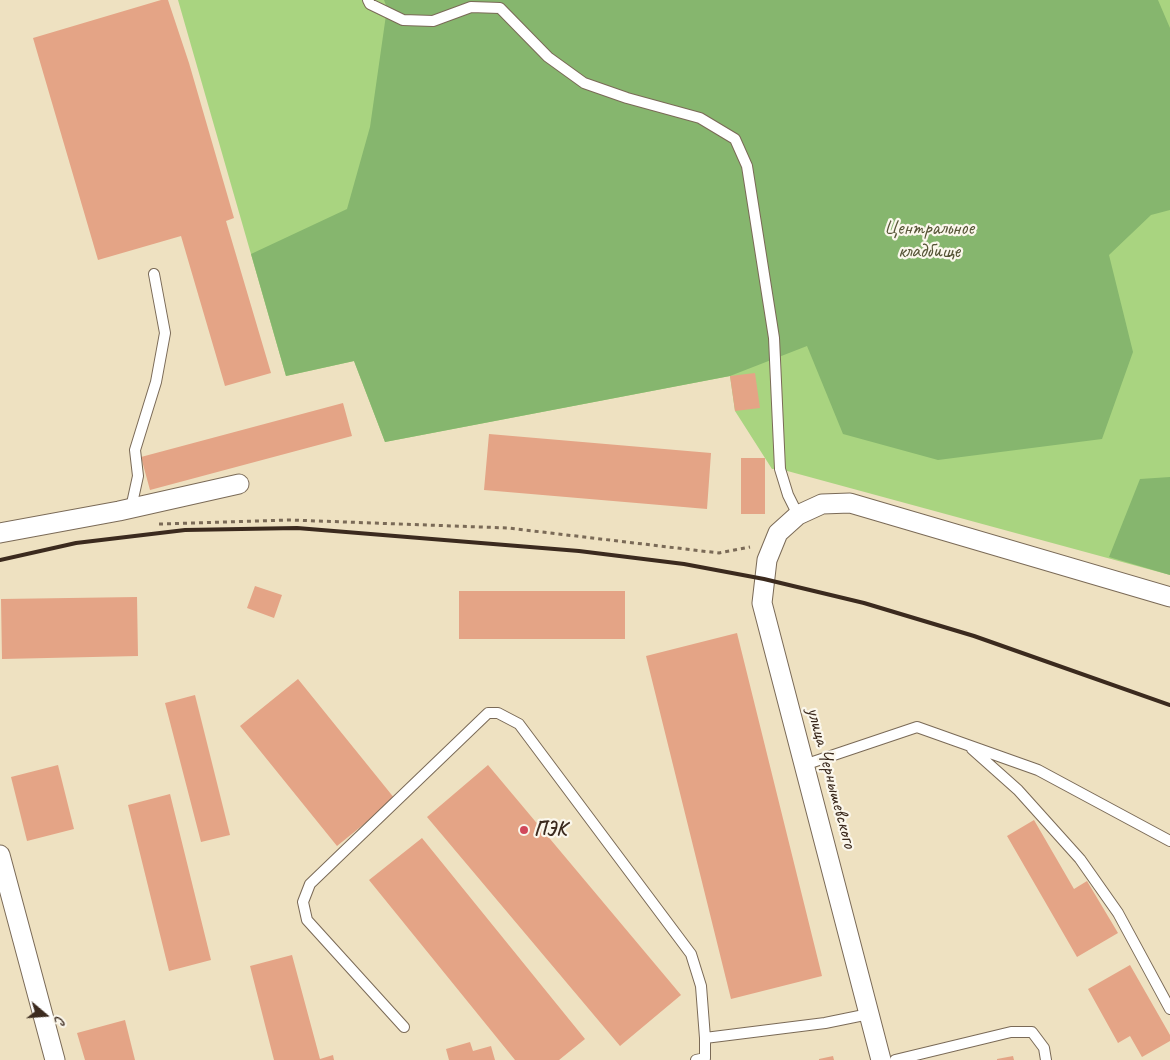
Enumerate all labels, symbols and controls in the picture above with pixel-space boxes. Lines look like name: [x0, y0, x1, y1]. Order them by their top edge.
park label: Центральное кладбище: [884, 217, 974, 264]
street label: улица Чернышевского: [801, 705, 861, 851]
place label: ПЭК: [534, 818, 566, 842]
marker: ПЭК: [518, 824, 530, 836]
north arrow: [20, 990, 70, 1040]
text: С: [51, 1014, 69, 1026]

